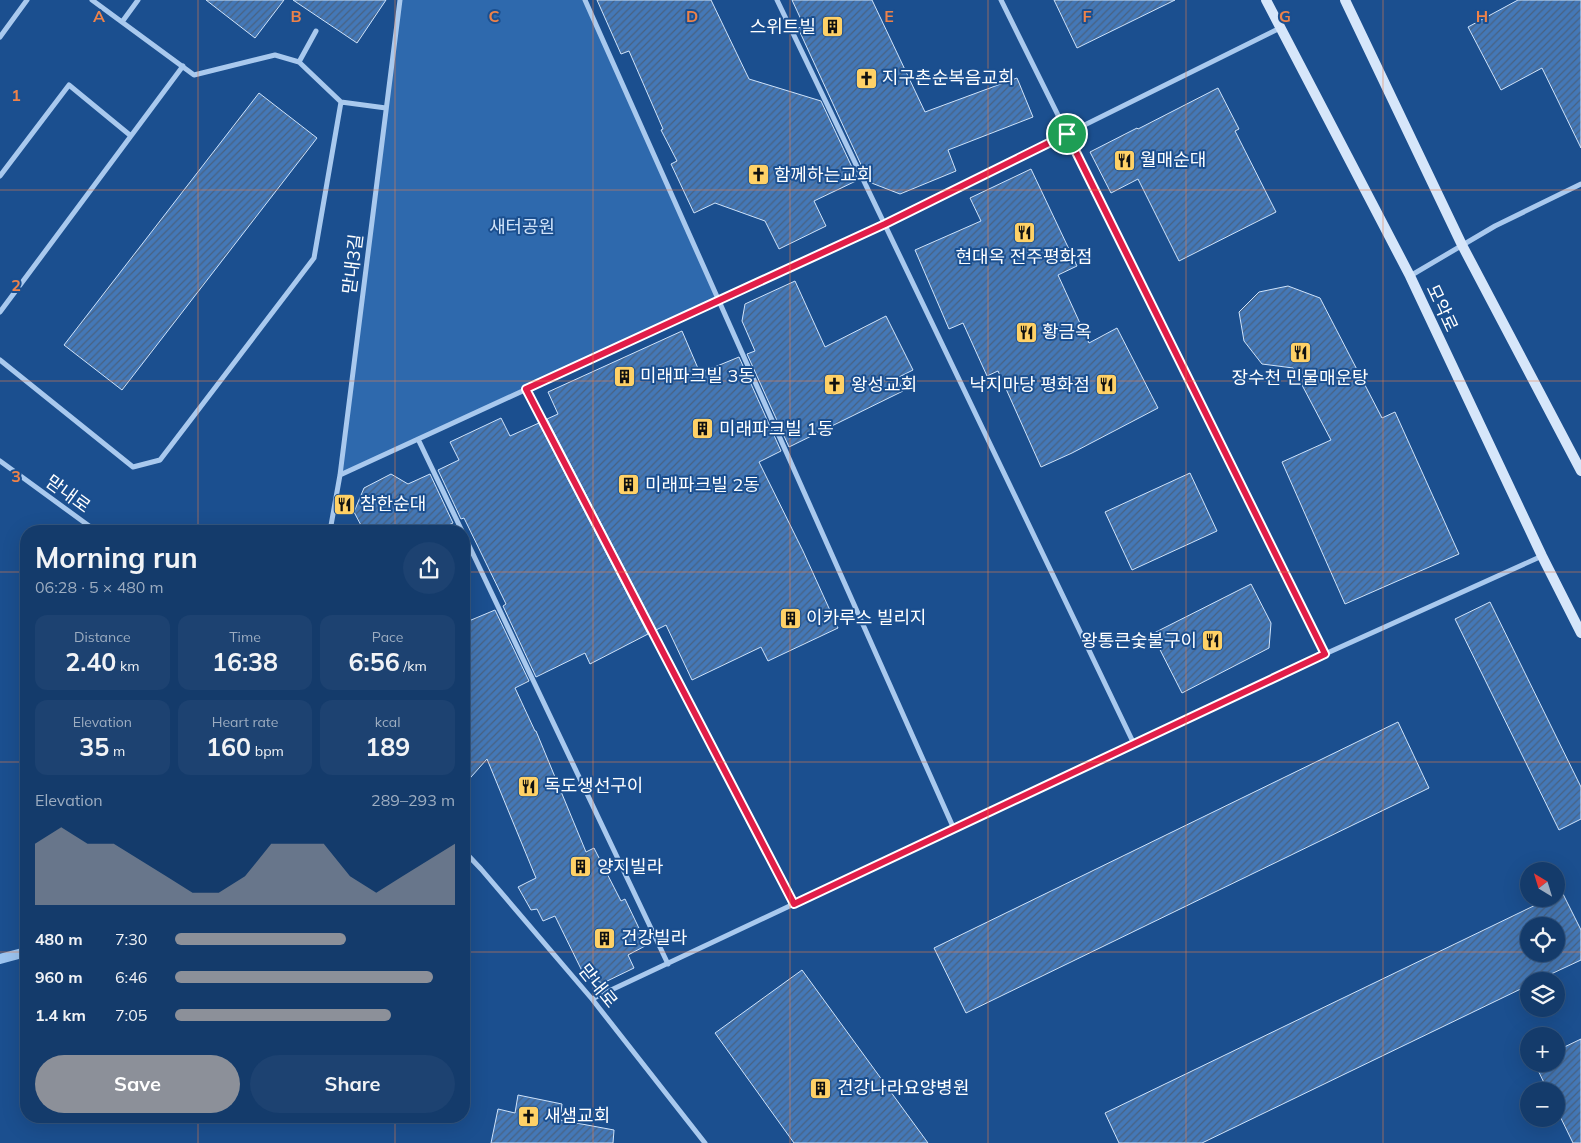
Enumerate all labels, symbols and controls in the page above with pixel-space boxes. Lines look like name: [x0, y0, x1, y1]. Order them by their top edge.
text: A: [93, 6, 105, 26]
text: B: [290, 6, 302, 26]
text: C: [489, 6, 500, 26]
text: D: [686, 6, 698, 26]
text: E: [884, 6, 894, 26]
text: F: [1082, 6, 1092, 26]
text: G: [1279, 6, 1291, 26]
text: H: [1476, 6, 1488, 26]
place label: 스위트빌: [750, 15, 816, 38]
building icon: 스위트빌: [820, 15, 844, 39]
church icon: 지구촌순복음교회: [854, 66, 878, 90]
place label: 지구촌순복음교회: [882, 66, 1014, 89]
text: 1: [11, 85, 21, 105]
pin: [1046, 113, 1088, 155]
icon: arrive: [1053, 120, 1081, 148]
restaurant icon: 월매순대: [1112, 148, 1136, 172]
place label: 월매순대: [1140, 148, 1206, 171]
church icon: 함께하는교회: [746, 163, 770, 187]
place label: 함께하는교회: [774, 163, 873, 186]
park label: 새터공원: [489, 215, 555, 238]
restaurant icon: 현대옥 전주평화점: [1012, 220, 1036, 244]
street label: 맏내3길: [337, 233, 368, 295]
place label: 현대옥 전주평화점: [955, 245, 1093, 268]
text: 2: [11, 275, 21, 295]
street label: 모악로: [1422, 280, 1463, 335]
restaurant icon: 황금옥: [1014, 320, 1038, 344]
place label: 황금옥: [1042, 320, 1092, 343]
restaurant icon: 장수천 민물매운탕: [1288, 341, 1312, 365]
building icon: 미래파크빌 3동: [612, 364, 636, 388]
place label: 미래파크빌 3동: [640, 364, 755, 387]
place label: 장수천 민물매운탕: [1231, 366, 1369, 389]
church icon: 왕성교회: [823, 373, 847, 397]
place label: 왕성교회: [851, 373, 917, 396]
place label: 낙지마당 평화점: [969, 373, 1090, 396]
restaurant icon: 낙지마당 평화점: [1094, 373, 1118, 397]
building icon: 미래파크빌 1동: [691, 417, 715, 441]
place label: 미래파크빌 1동: [719, 417, 834, 440]
text: 3: [11, 466, 21, 486]
street label: 맏내로: [41, 470, 95, 518]
building icon: 미래파크빌 2동: [617, 473, 641, 497]
place label: 미래파크빌 2동: [645, 473, 760, 496]
restaurant icon: 참한순대: [332, 492, 356, 516]
place label: 참한순대: [360, 492, 426, 515]
text: Morning run: [35, 540, 198, 575]
button: share: [403, 542, 455, 594]
text: 06:28 · 5 × 480 m: [35, 577, 164, 597]
building icon: 이카루스 빌리지: [778, 606, 802, 630]
place label: 이카루스 빌리지: [806, 606, 927, 629]
text: Distance: [74, 628, 131, 646]
text: Time: [229, 628, 261, 646]
text: Pace: [372, 628, 403, 646]
place label: 왕통큰숯불구이: [1081, 629, 1197, 652]
restaurant icon: 왕통큰숯불구이: [1201, 629, 1225, 653]
text: 2.40: [65, 646, 116, 677]
text: 16:38: [212, 646, 278, 677]
text: 6:56: [349, 646, 400, 677]
text: km: [116, 657, 140, 675]
text: /km: [400, 657, 427, 675]
text: Elevation: [73, 713, 132, 731]
text: Heart rate: [212, 713, 278, 731]
text: kcal: [375, 713, 400, 731]
text: 35: [79, 731, 109, 762]
text: 160: [206, 731, 251, 762]
text: 189: [365, 731, 410, 762]
text: m: [109, 742, 125, 760]
text: bpm: [251, 742, 284, 760]
restaurant icon: 독도생선구이: [516, 774, 540, 798]
place label: 독도생선구이: [544, 774, 643, 797]
text: Elevation: [35, 790, 103, 810]
text: 289–293 m: [371, 790, 455, 810]
building icon: 양지빌라: [569, 855, 593, 879]
place label: 양지빌라: [597, 855, 664, 878]
north arrow: [1520, 862, 1565, 908]
map controls: [1520, 862, 1565, 1127]
button: locate: [1520, 917, 1565, 962]
building icon: 건강빌라: [593, 926, 617, 950]
place label: 건강빌라: [621, 926, 688, 949]
text: 480 m: [35, 929, 83, 949]
text: 7:30: [115, 929, 147, 949]
street label: 맏내로: [574, 959, 623, 1012]
text: 960 m: [35, 967, 83, 987]
text: 6:46: [115, 967, 147, 987]
button: layers: [1520, 972, 1565, 1017]
text: 1.4 km: [35, 1005, 86, 1025]
text: 7:05: [115, 1005, 147, 1025]
button: +: [1520, 1027, 1565, 1072]
button: Save: [35, 1055, 240, 1113]
button: Share: [250, 1055, 455, 1113]
building icon: 건강나라요양병원: [809, 1076, 833, 1100]
place label: 건강나라요양병원: [837, 1076, 969, 1099]
button: −: [1520, 1082, 1565, 1127]
church icon: 새샘교회: [516, 1104, 540, 1128]
place label: 새샘교회: [544, 1104, 610, 1127]

